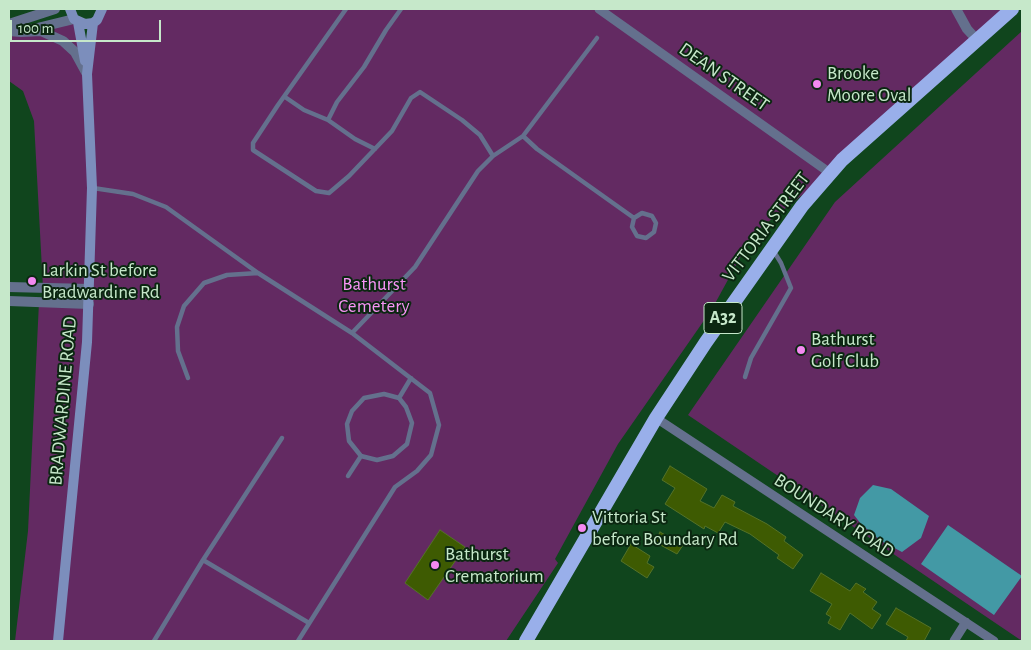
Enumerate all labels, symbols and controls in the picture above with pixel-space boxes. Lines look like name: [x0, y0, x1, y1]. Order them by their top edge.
scale bar: [12, 10, 164, 42]
text: 100 m: [18, 21, 53, 36]
street label: DEAN STREET: [675, 38, 773, 116]
place label: Brooke Moore Oval: [827, 62, 911, 106]
marker: Brooke Moore Oval: [811, 78, 823, 90]
street label: VITTORIA STREET: [717, 168, 815, 286]
place label: Larkin St before Bradwardine Rd: [42, 259, 160, 303]
park label: Bathurst Cemetery: [338, 273, 410, 317]
marker: Larkin St before Bradwardine Rd: [26, 275, 38, 287]
road number: A32: [704, 302, 742, 334]
street label: BRADWARDINE ROAD: [44, 315, 82, 487]
place label: Bathurst Golf Club: [811, 328, 879, 372]
marker: Bathurst Golf Club: [795, 344, 807, 356]
street label: BOUNDARY ROAD: [770, 469, 898, 563]
place label: Vittoria St before Boundary Rd: [592, 506, 737, 550]
marker: Vittoria St before Boundary Rd: [576, 522, 588, 534]
place label: Bathurst Crematorium: [445, 543, 544, 587]
marker: Bathurst Crematorium: [429, 559, 441, 571]

